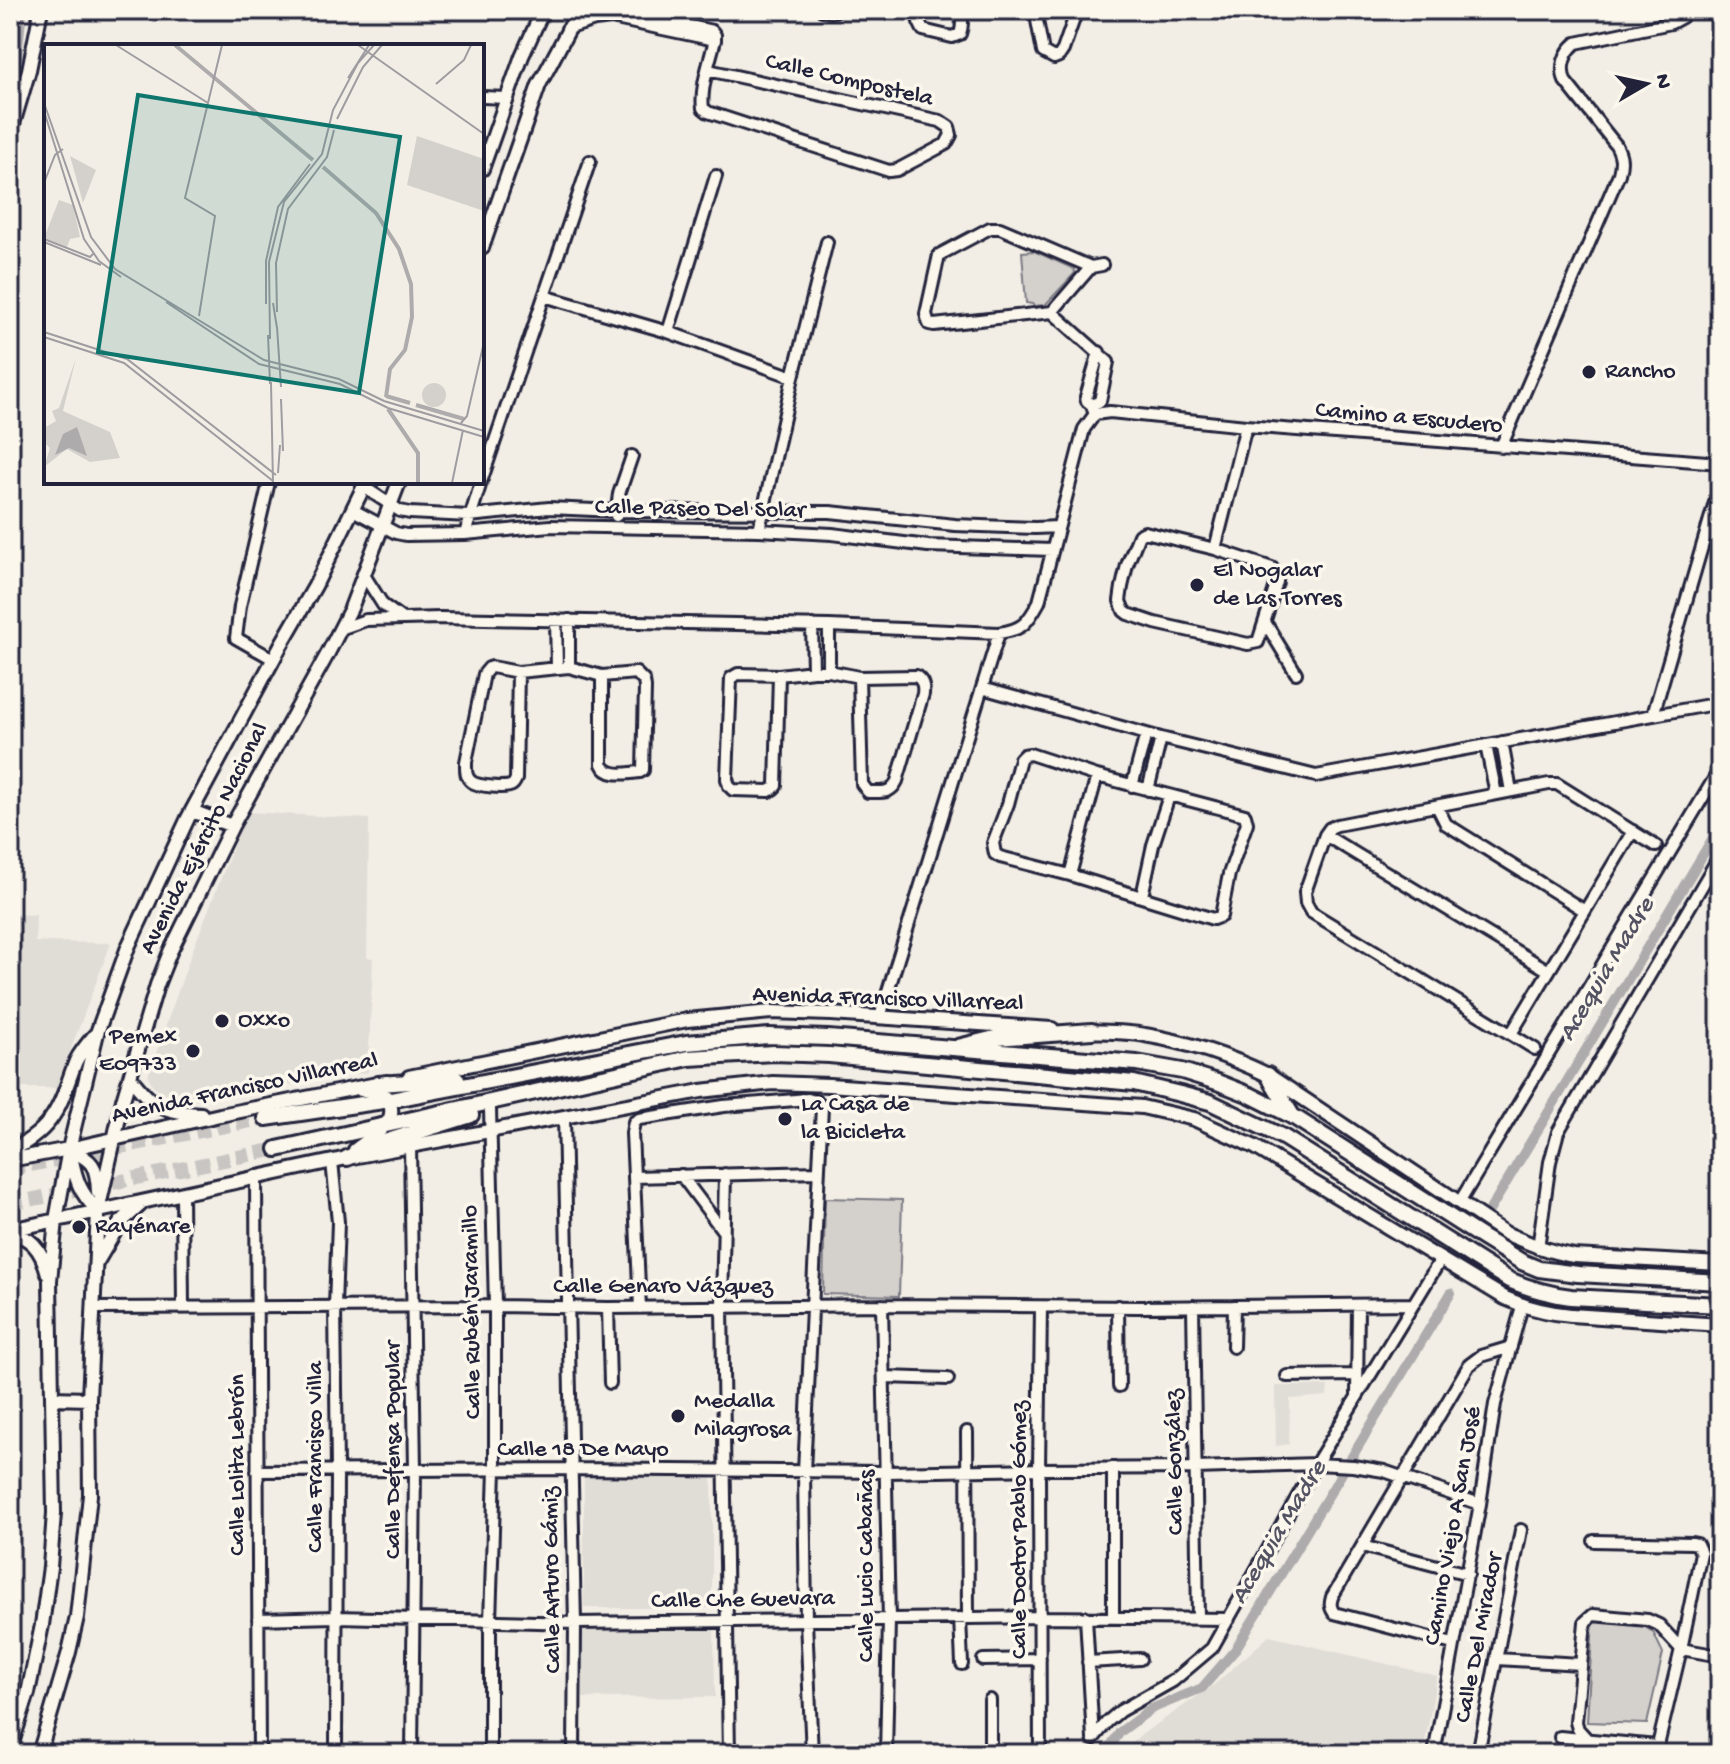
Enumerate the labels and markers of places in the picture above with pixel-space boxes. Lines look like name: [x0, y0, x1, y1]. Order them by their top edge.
place label: Rancho: [1605, 358, 1676, 387]
marker: Rancho: [1580, 363, 1598, 381]
place label: El Nogalar de Las Torres: [1213, 557, 1343, 614]
marker: El Nogalar de Las Torres: [1188, 576, 1206, 594]
place label: Oxxo: [238, 1007, 290, 1036]
marker: Oxxo: [213, 1012, 231, 1030]
place label: Pemex E09733: [99, 1023, 177, 1080]
marker: Pemex E09733: [184, 1042, 202, 1060]
place label: La Casa de la Bicicleta: [801, 1091, 910, 1148]
marker: La Casa de la Bicicleta: [776, 1110, 794, 1128]
place label: Rayénare: [95, 1213, 191, 1242]
marker: Rayénare: [70, 1218, 88, 1236]
place label: Medalla Milagrosa: [694, 1388, 792, 1445]
marker: Medalla Milagrosa: [669, 1407, 687, 1425]

